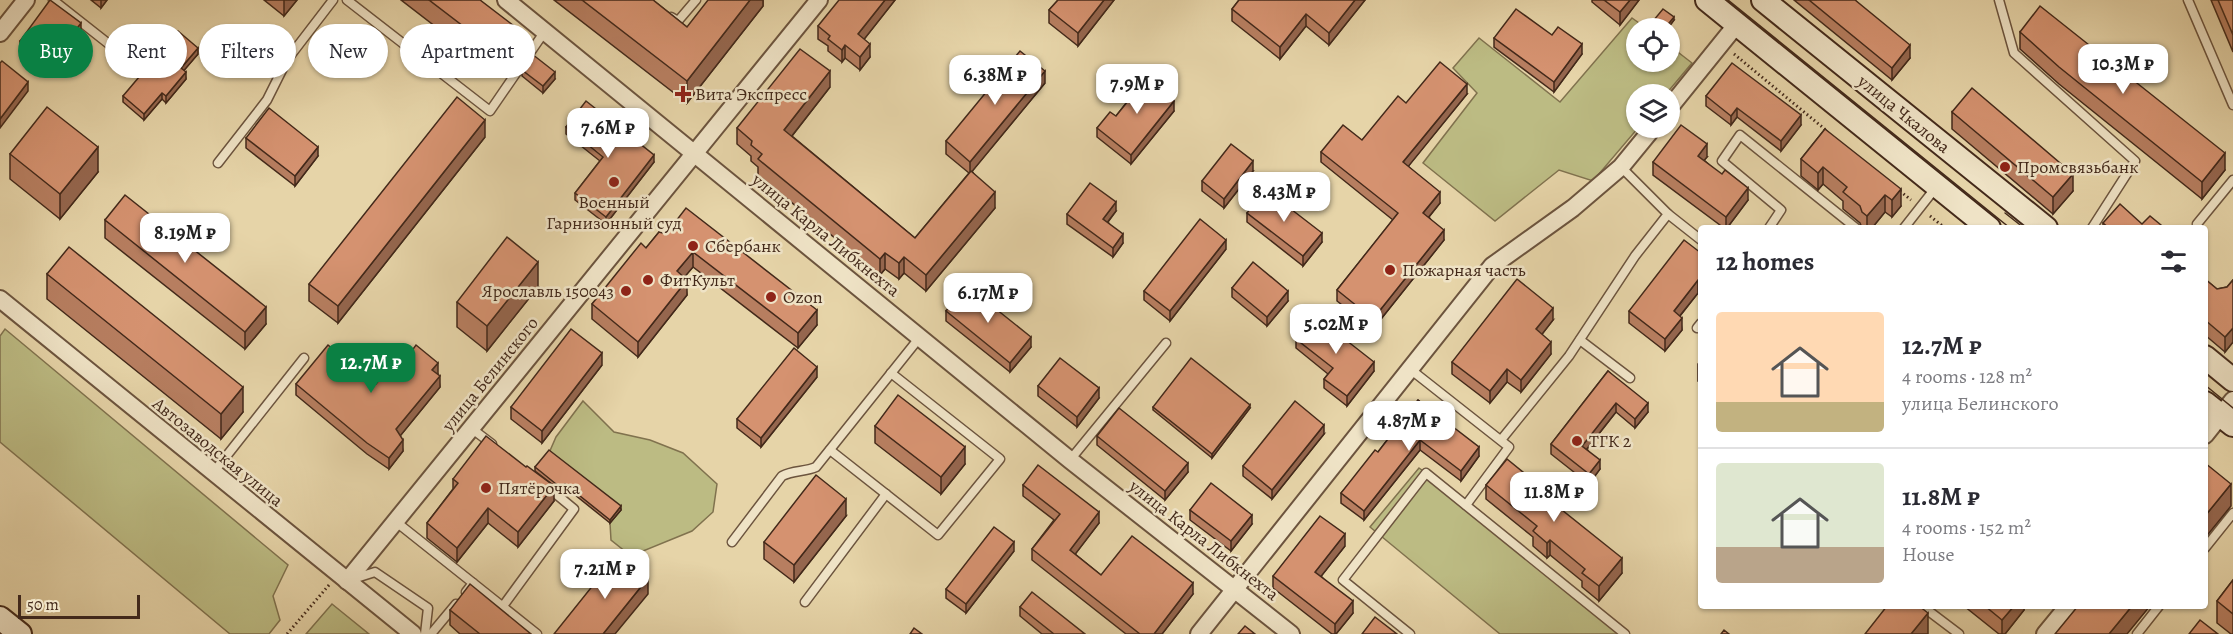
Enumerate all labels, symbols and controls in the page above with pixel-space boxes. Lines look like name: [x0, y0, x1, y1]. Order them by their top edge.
map controls: [1626, 18, 1680, 138]
button: locate: [1626, 18, 1680, 72]
chip: Buy: [18, 24, 93, 78]
chip: Rent: [105, 24, 187, 78]
chip: Filters: [199, 24, 296, 78]
chip: New: [308, 24, 388, 78]
chip: Apartment: [400, 24, 535, 78]
pin: 10.3M ₽: [2068, 44, 2178, 95]
text: 10.3M ₽: [2092, 50, 2154, 77]
pin: 6.38M ₽: [940, 55, 1050, 106]
text: 6.38M ₽: [963, 61, 1027, 88]
pin: 7.9M ₽: [1088, 64, 1186, 115]
street label: улица Чкалова: [1852, 69, 1956, 159]
text: 7.9M ₽: [1110, 70, 1164, 97]
place label: Вита Экспресс: [695, 82, 807, 106]
button: layers: [1626, 84, 1680, 138]
marker: Вита Экспресс: [676, 87, 690, 101]
pin: 7.6M ₽: [559, 108, 657, 159]
text: 7.6M ₽: [581, 114, 635, 141]
place label: Промсвязьбанк: [2017, 155, 2139, 179]
marker: Промсвязьбанк: [1998, 160, 2012, 174]
street label: улица Карла Либкнехта: [746, 167, 905, 303]
pin: 8.43M ₽: [1229, 172, 1339, 223]
marker: Военный Гарнизонный суд: [607, 175, 621, 189]
text: 8.43M ₽: [1252, 178, 1316, 205]
place label: Военный Гарнизонный суд: [546, 190, 682, 235]
pin: 8.19M ₽: [130, 213, 240, 264]
text: 8.19M ₽: [154, 219, 216, 246]
place label: Сбербанк: [705, 234, 781, 258]
marker: Сбербанк: [686, 239, 700, 253]
text: 12 homes: [1716, 244, 1814, 279]
icon: filters: [2157, 245, 2190, 278]
place label: Пожарная часть: [1402, 258, 1526, 282]
marker: Пожарная часть: [1383, 263, 1397, 277]
place label: ФитКульт: [660, 268, 735, 292]
marker: ФитКульт: [641, 273, 655, 287]
pin: 6.17M ₽: [933, 273, 1043, 324]
place label: Ярославль 150043: [482, 279, 614, 303]
text: 6.17M ₽: [958, 279, 1019, 306]
marker: Ярославль 150043: [619, 284, 633, 298]
place label: Ozon: [783, 285, 823, 309]
marker: Ozon: [764, 290, 778, 304]
pin: 5.02M ₽: [1281, 304, 1391, 355]
text: 5.02M ₽: [1304, 310, 1368, 337]
street label: улица Белинского: [436, 312, 544, 437]
text: 12.7M ₽: [1902, 328, 1982, 363]
icon: home: [1764, 336, 1836, 408]
pin: 12.7M ₽: [316, 343, 426, 394]
text: 12.7M ₽: [340, 349, 402, 376]
text: 4 rooms · 128 m²: [1902, 363, 2032, 390]
text: улица Белинского: [1902, 390, 2059, 417]
street label: Автозаводская улица: [147, 391, 289, 513]
pin: 4.87M ₽: [1354, 401, 1464, 452]
text: 4.87M ₽: [1377, 407, 1441, 434]
place label: ТГК 2: [1589, 429, 1632, 453]
marker: ТГК 2: [1570, 434, 1584, 448]
pin: 11.8M ₽: [1499, 472, 1609, 523]
street label: улица Карла Либкнехта: [1123, 473, 1284, 606]
place label: Пятёрочка: [498, 476, 581, 500]
text: 11.8M ₽: [1524, 478, 1584, 505]
text: 11.8M ₽: [1902, 479, 1980, 514]
marker: Пятёрочка: [479, 481, 493, 495]
icon: home: [1764, 487, 1836, 559]
text: 4 rooms · 152 m²: [1902, 514, 2031, 541]
text: House: [1902, 541, 1954, 568]
pin: 7.21M ₽: [550, 549, 660, 600]
text: 7.21M ₽: [574, 555, 636, 582]
scale bar: [18, 592, 140, 620]
text: 50 m: [27, 594, 59, 616]

